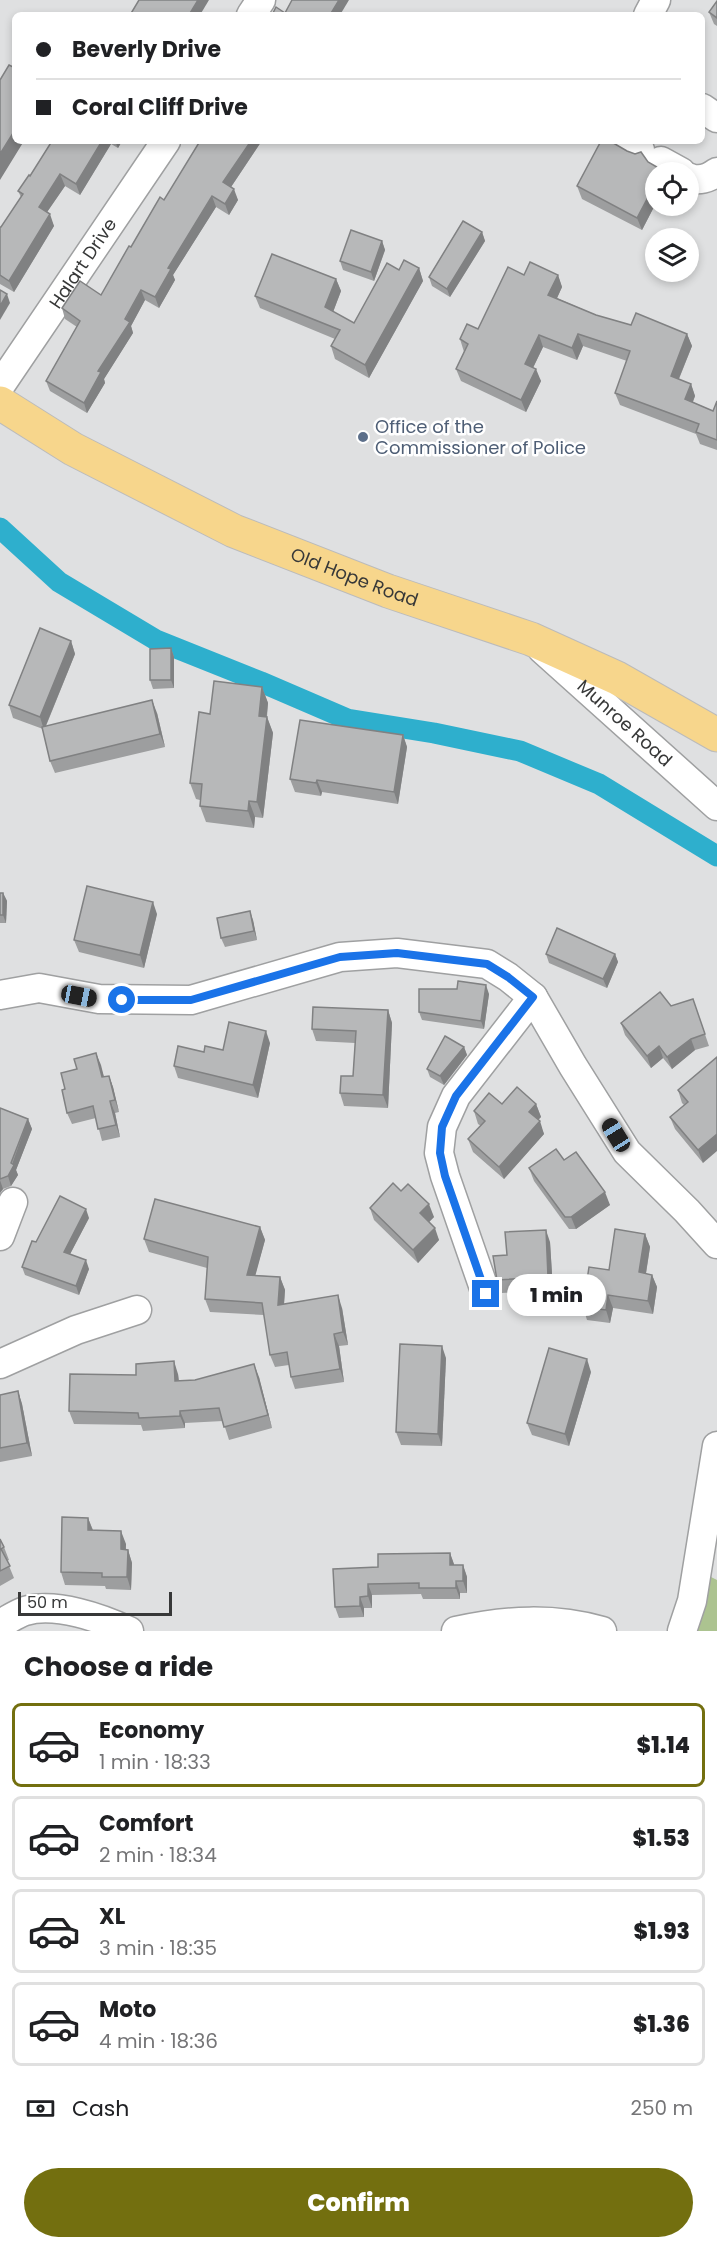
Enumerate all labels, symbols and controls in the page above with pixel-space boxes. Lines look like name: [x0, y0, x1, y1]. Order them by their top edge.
text: Beverly Drive: [72, 34, 221, 65]
text: Coral Cliff Drive: [72, 92, 248, 123]
map controls: [645, 162, 699, 282]
button: locate: [645, 162, 699, 216]
street label: Halart Drive: [43, 213, 122, 313]
button: layers: [645, 228, 699, 282]
place label: Office of the Commissioner of Police: [375, 414, 586, 460]
marker: Office of the Commissioner of Police: [356, 430, 370, 444]
street label: Old Hope Road: [287, 541, 422, 612]
street label: Munroe Road: [572, 674, 678, 772]
car: [60, 984, 98, 1008]
route start: [108, 986, 135, 1013]
car: [599, 1115, 633, 1155]
callout: 1 min: [507, 1273, 606, 1315]
route end: [472, 1280, 499, 1307]
text: 1 min: [530, 1281, 583, 1309]
scale bar: [18, 1589, 172, 1616]
text: 50 m: [27, 1591, 68, 1614]
text: Choose a ride: [24, 1648, 213, 1685]
text: Economy: [99, 1715, 204, 1746]
icon: car: [27, 1718, 81, 1772]
text: $1.14: [637, 1730, 690, 1761]
text: 1 min · 18:33: [99, 1748, 211, 1776]
text: Comfort: [99, 1808, 193, 1839]
icon: car: [27, 1811, 81, 1865]
text: $1.53: [632, 1823, 690, 1854]
text: 2 min · 18:34: [99, 1841, 217, 1869]
text: XL: [99, 1901, 125, 1932]
icon: car: [27, 1904, 81, 1958]
text: $1.93: [634, 1916, 690, 1947]
text: 3 min · 18:35: [99, 1934, 217, 1962]
text: Moto: [99, 1994, 156, 2025]
icon: car: [27, 1997, 81, 2051]
text: $1.36: [633, 2009, 690, 2040]
text: 4 min · 18:36: [99, 2027, 218, 2055]
icon: cash: [24, 2092, 57, 2125]
text: Cash: [72, 2093, 129, 2124]
text: 250 m: [630, 2094, 693, 2122]
button: Confirm: [24, 2168, 693, 2237]

